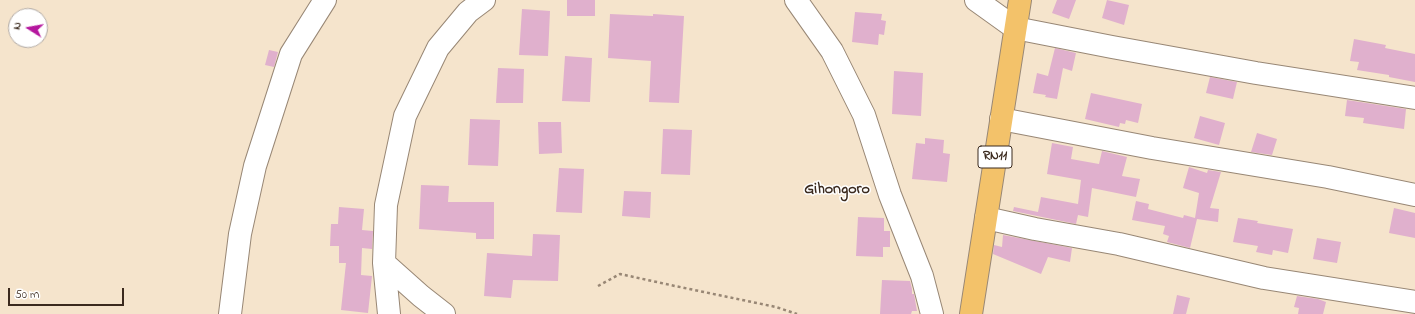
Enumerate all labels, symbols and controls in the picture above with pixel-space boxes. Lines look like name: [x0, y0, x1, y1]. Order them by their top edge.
north arrow: [8, 8, 48, 48]
text: N: [9, 21, 26, 31]
road number: RN11: [978, 146, 1012, 168]
district label: Gihongoro: [804, 180, 870, 200]
scale bar: [10, 280, 126, 306]
text: 50 m: [15, 286, 39, 304]

